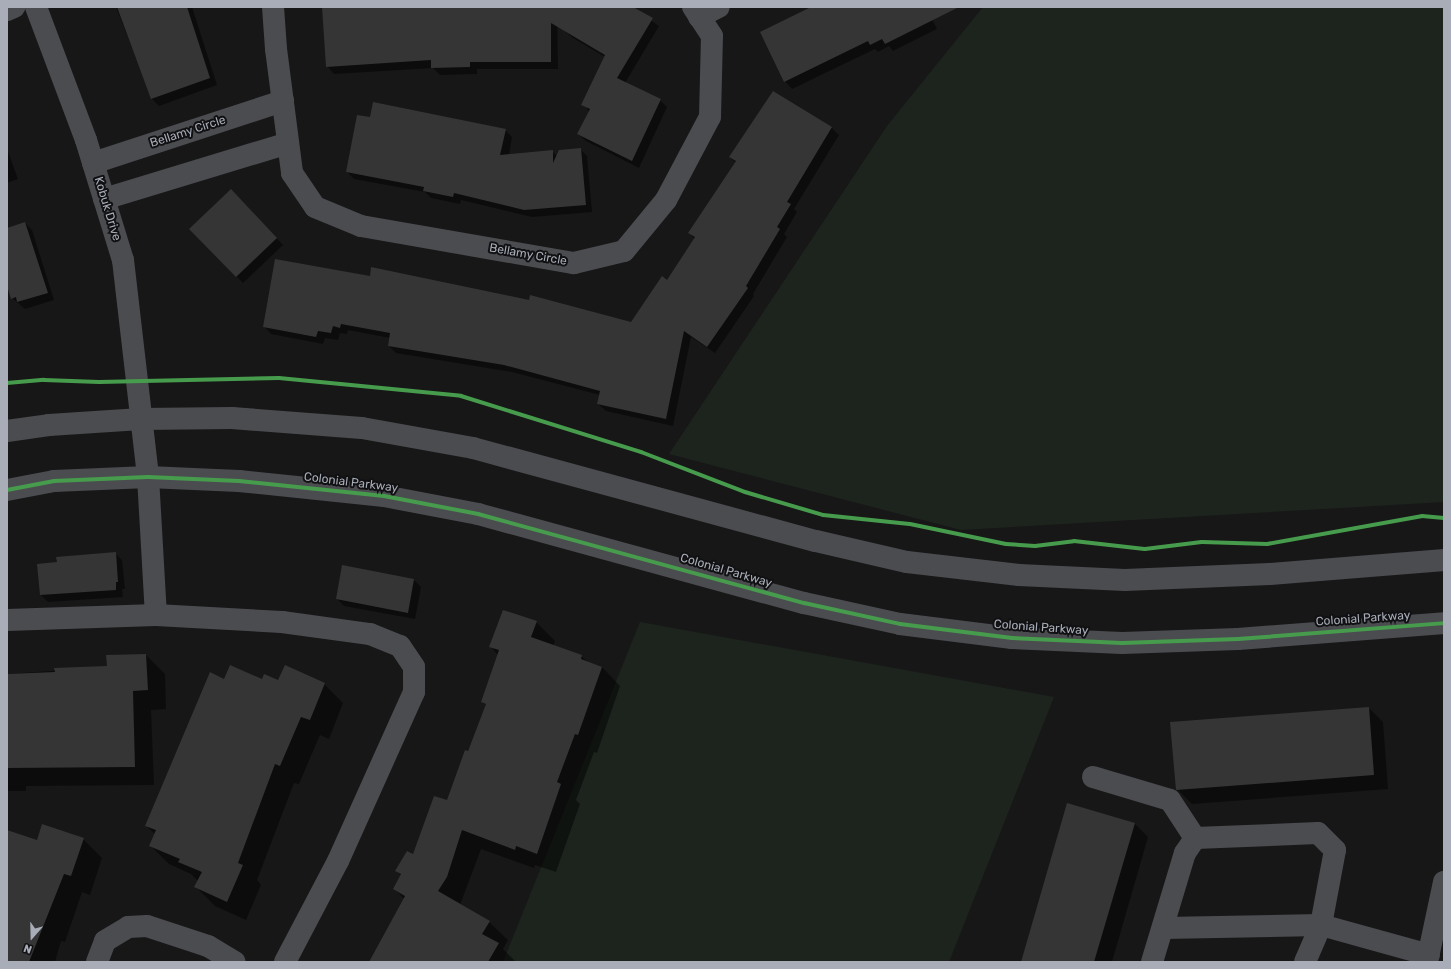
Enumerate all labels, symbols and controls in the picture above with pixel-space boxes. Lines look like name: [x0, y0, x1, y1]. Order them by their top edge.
street label: Bellamy Circle: [148, 113, 228, 151]
street label: Kobuk Drive: [90, 175, 124, 243]
street label: Bellamy Circle: [488, 241, 568, 269]
street label: Colonial Parkway: [303, 470, 399, 496]
street label: Colonial Parkway: [678, 551, 774, 591]
street label: Colonial Parkway: [1315, 609, 1411, 629]
street label: Colonial Parkway: [993, 618, 1089, 638]
north arrow: [12, 917, 52, 957]
text: N: [22, 941, 34, 956]

